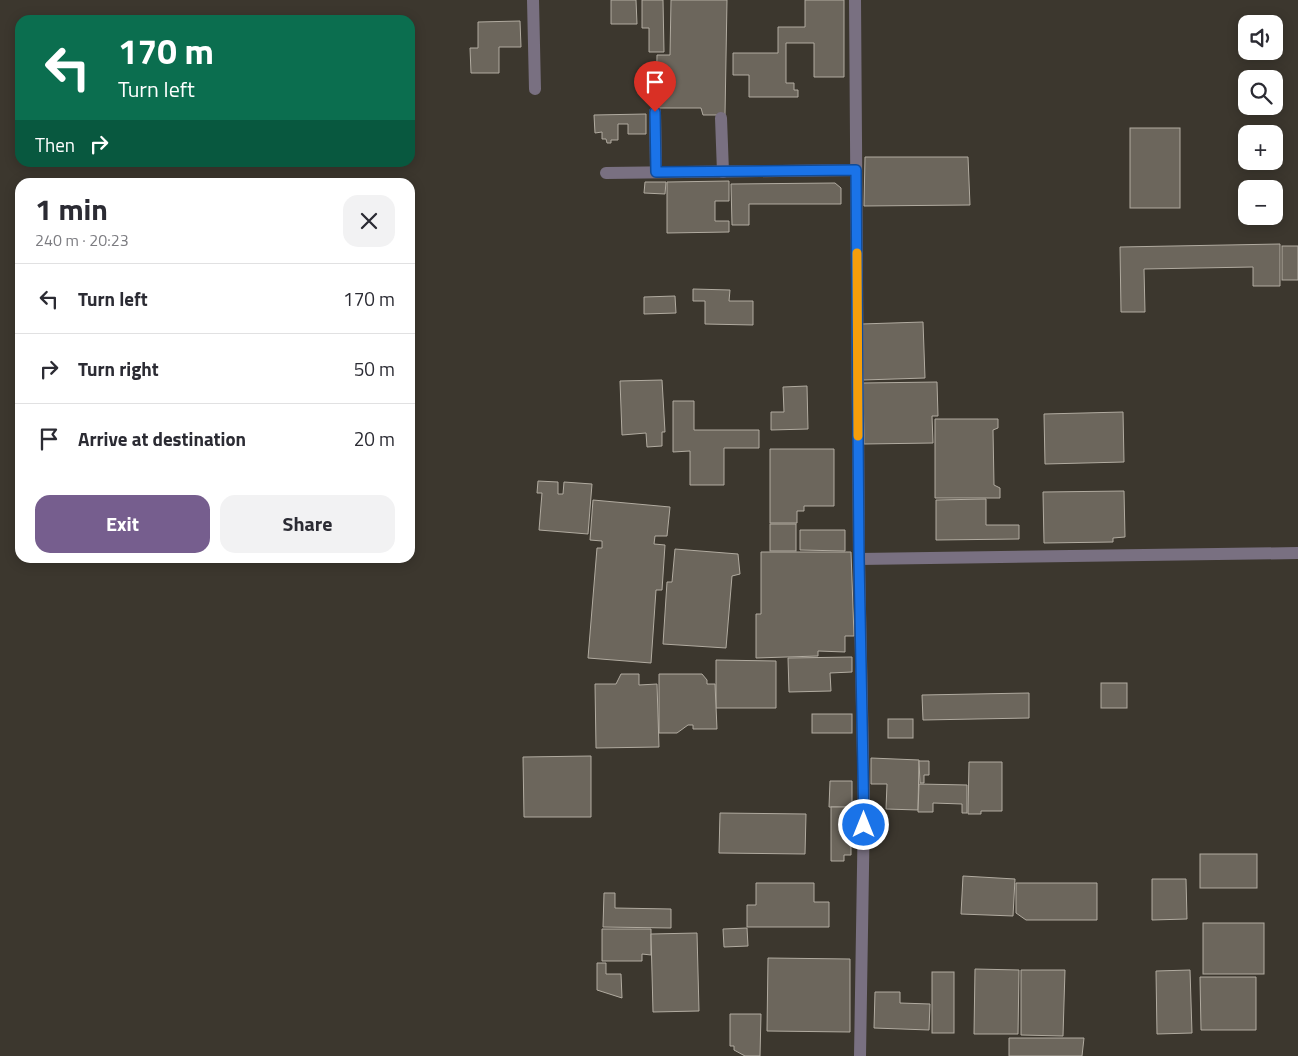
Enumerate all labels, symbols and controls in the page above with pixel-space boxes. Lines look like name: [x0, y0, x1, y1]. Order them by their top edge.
map controls: [1238, 15, 1283, 225]
button: sound: [1238, 15, 1283, 60]
text: 170 m: [118, 24, 214, 78]
icon: left: [35, 35, 100, 100]
pin: [634, 61, 676, 112]
icon: arrive: [641, 68, 669, 96]
button: search: [1238, 70, 1283, 115]
text: Turn left: [118, 72, 195, 106]
button: +: [1238, 125, 1283, 170]
text: Then: [35, 130, 75, 159]
icon: right: [85, 130, 113, 158]
button: −: [1238, 180, 1283, 225]
text: 1 min: [35, 186, 108, 232]
button: close: [343, 195, 395, 247]
text: 240 m · 20:23: [35, 228, 129, 252]
text: Turn left: [78, 284, 148, 313]
text: 170 m: [343, 284, 395, 313]
icon: left: [35, 285, 63, 313]
text: Turn right: [78, 354, 159, 383]
text: 50 m: [354, 354, 395, 383]
icon: right: [35, 355, 63, 383]
text: Arrive at destination: [78, 424, 246, 453]
text: 20 m: [354, 424, 395, 453]
icon: arrive: [35, 425, 63, 453]
button: Exit: [35, 495, 210, 553]
button: Share: [220, 495, 395, 553]
position arrow: [837, 798, 889, 850]

